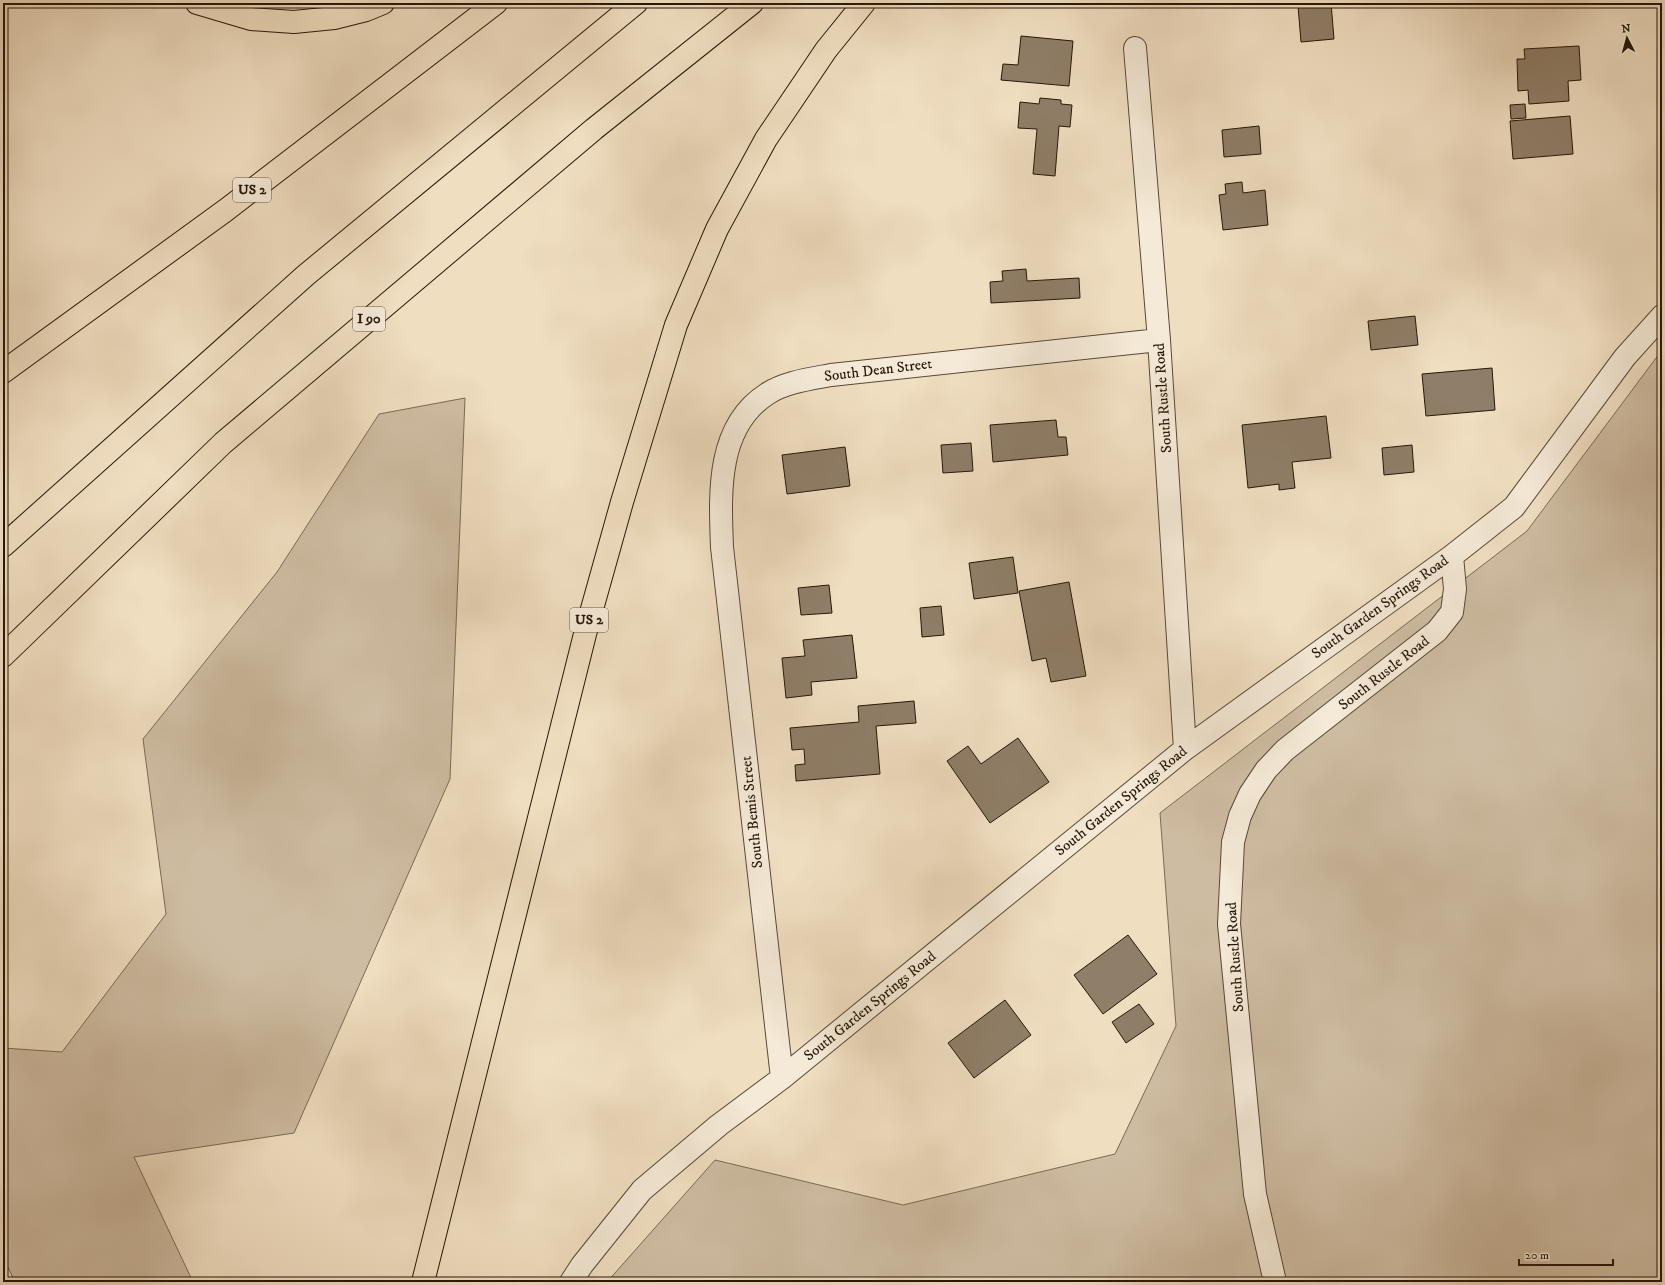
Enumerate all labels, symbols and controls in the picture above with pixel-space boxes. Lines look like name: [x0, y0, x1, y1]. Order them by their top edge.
north arrow: [1607, 18, 1647, 58]
text: N: [1621, 22, 1631, 36]
road number: US 2: [233, 178, 271, 202]
road number: I 90: [353, 307, 385, 331]
street label: South Rustle Road: [1150, 342, 1176, 454]
street label: South Dean Street: [823, 354, 933, 386]
street label: South Garden Springs Road: [1308, 551, 1453, 663]
road number: US 2: [570, 608, 608, 632]
street label: South Rustle Road: [1335, 631, 1434, 714]
street label: South Garden Springs Road: [1051, 741, 1191, 860]
street label: South Bemis Street: [737, 755, 767, 869]
street label: South Rustle Road: [1222, 901, 1248, 1013]
street label: South Garden Springs Road: [800, 946, 940, 1065]
scale bar: [1519, 1241, 1613, 1267]
text: 20 m: [1525, 1248, 1549, 1263]

